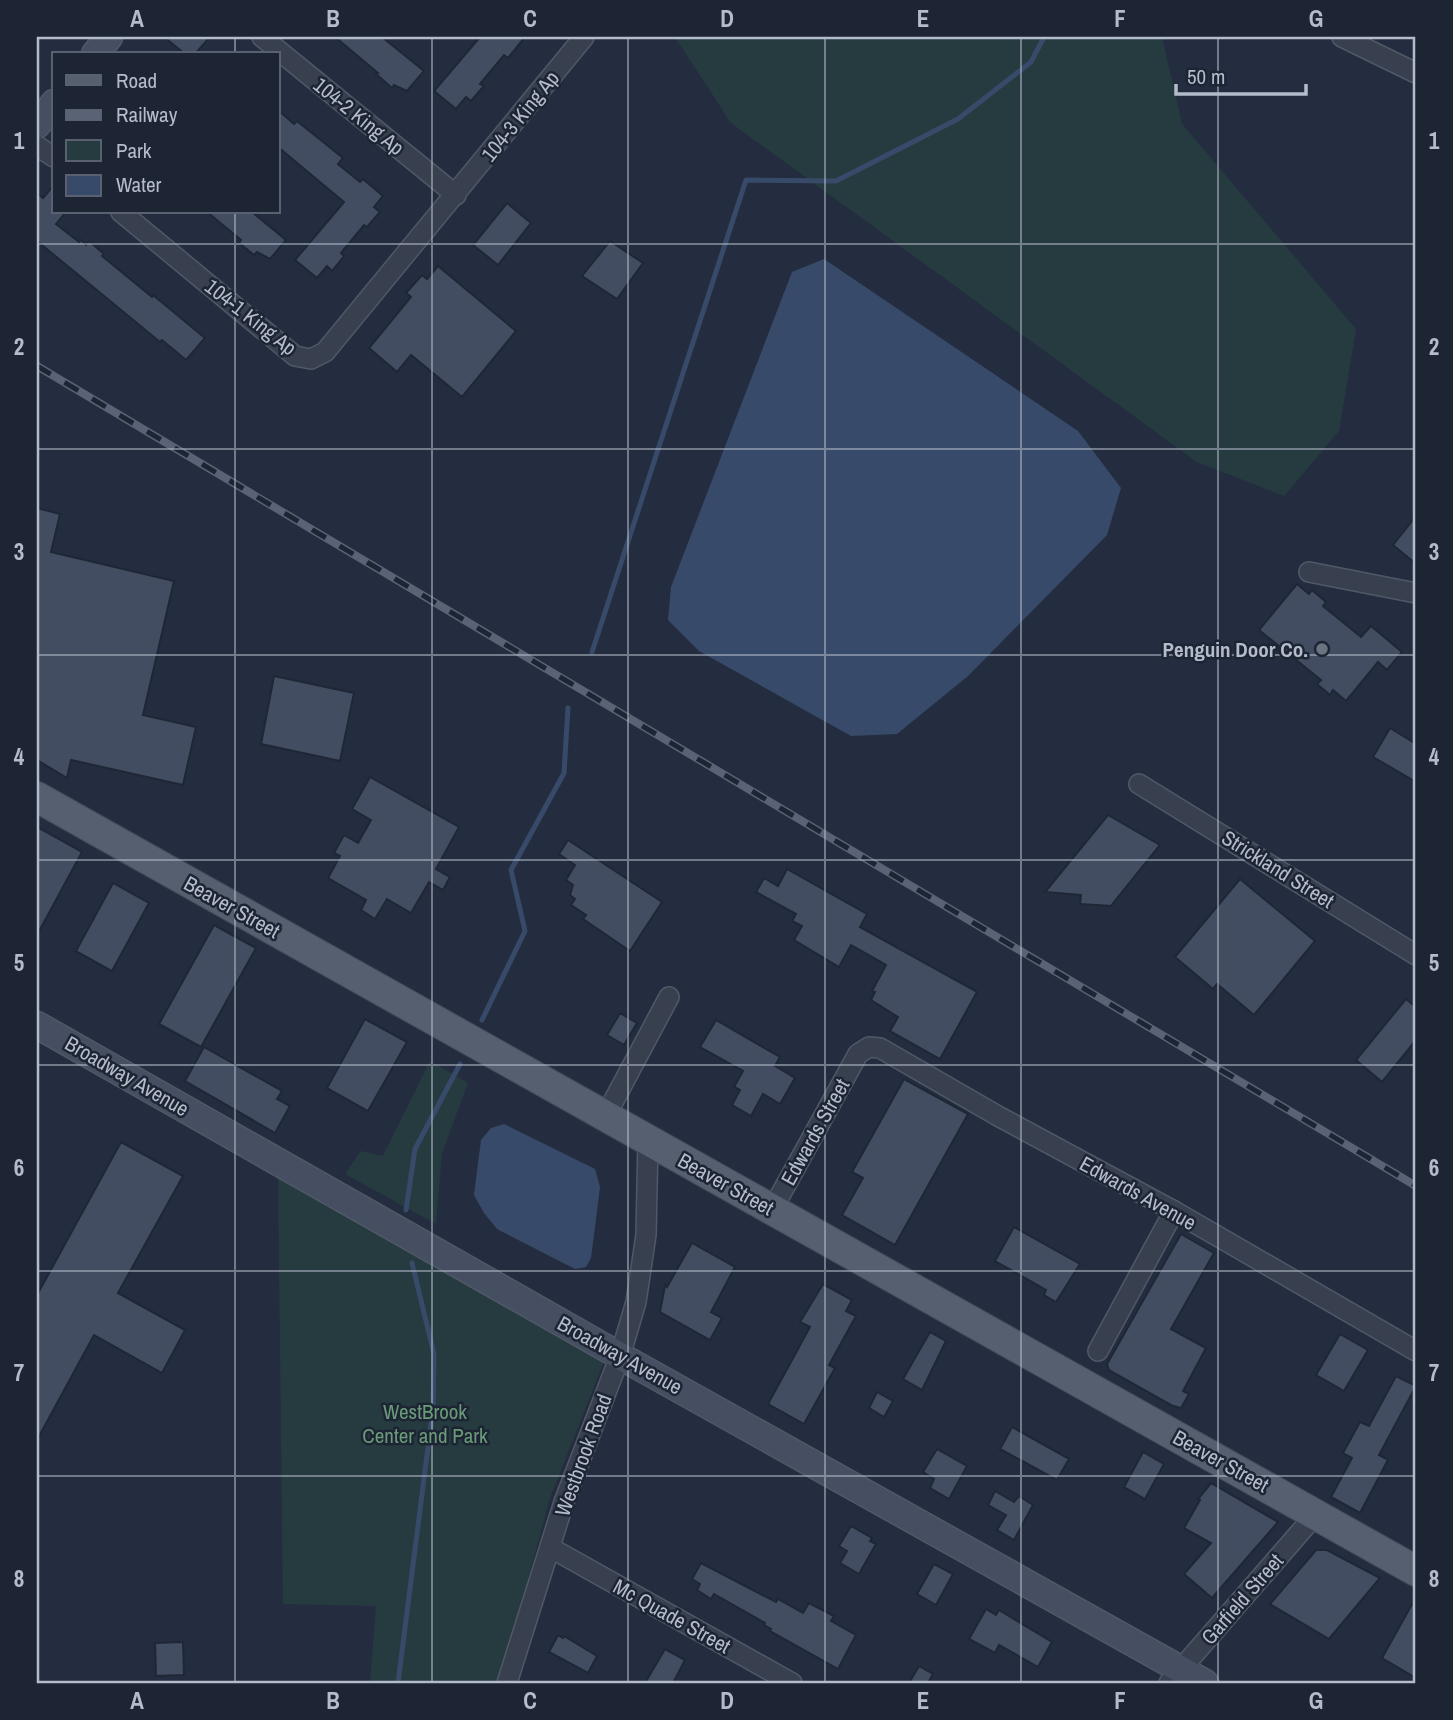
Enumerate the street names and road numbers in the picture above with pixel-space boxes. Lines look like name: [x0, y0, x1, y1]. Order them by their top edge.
street label: 104-3 King Ap: [474, 64, 566, 168]
street label: 104-2 King Ap: [307, 70, 411, 162]
street label: 104-1 King Ap: [199, 272, 303, 362]
street label: Strickland Street: [1216, 823, 1340, 915]
street label: Beaver Street: [179, 869, 285, 945]
street label: Broadway Avenue: [60, 1029, 194, 1123]
street label: Edwards Street: [774, 1073, 856, 1191]
street label: Beaver Street: [673, 1146, 779, 1222]
street label: Edwards Avenue: [1075, 1149, 1201, 1237]
street label: Broadway Avenue: [552, 1309, 688, 1401]
street label: Westbrook Road: [547, 1390, 619, 1520]
street label: Beaver Street: [1168, 1423, 1274, 1499]
street label: Garfield Street: [1194, 1547, 1290, 1651]
street label: Mc Quade Street: [608, 1572, 736, 1660]

